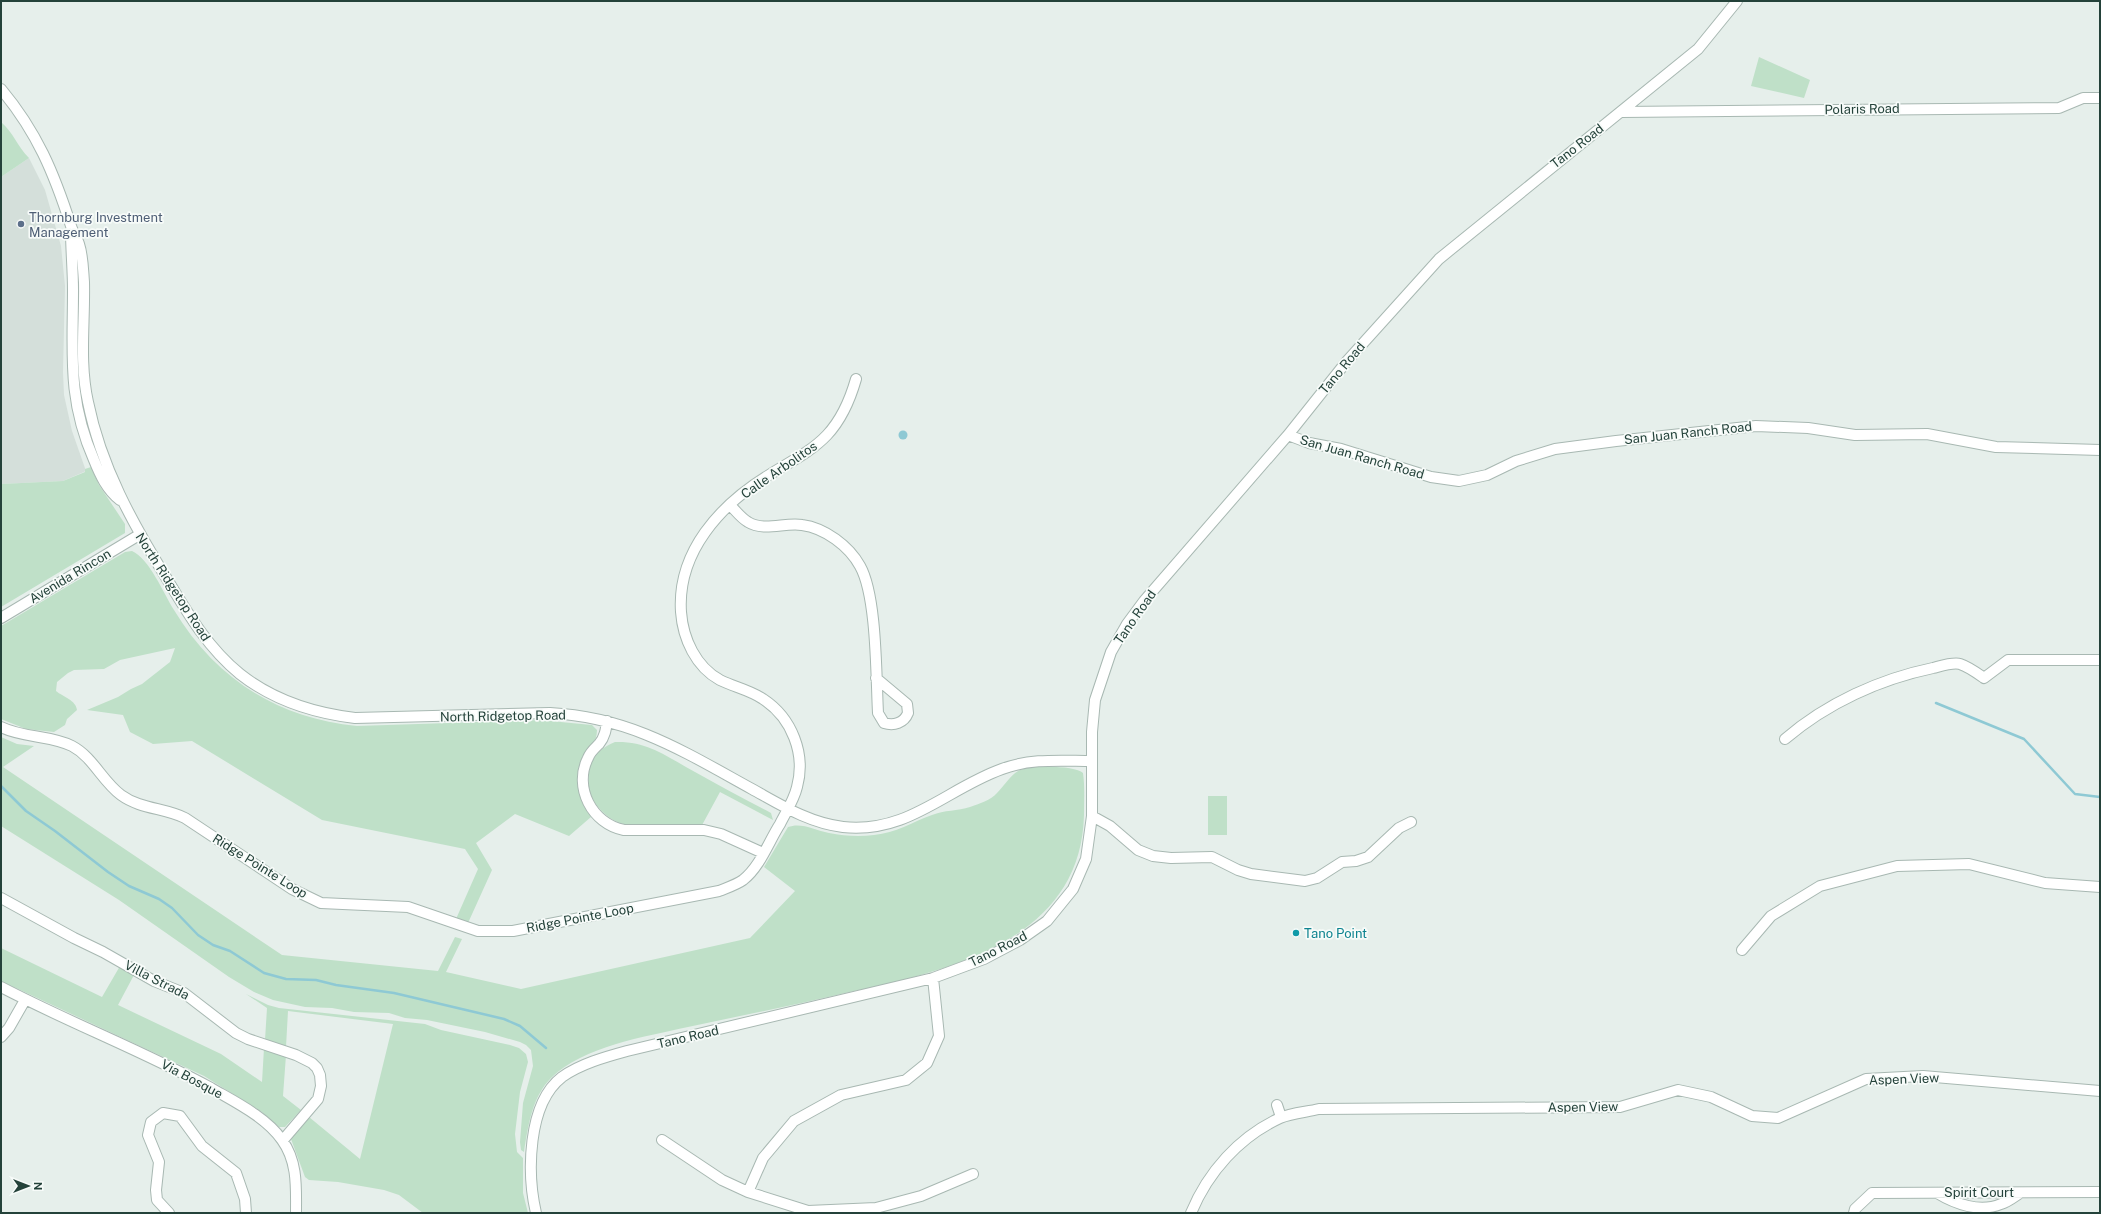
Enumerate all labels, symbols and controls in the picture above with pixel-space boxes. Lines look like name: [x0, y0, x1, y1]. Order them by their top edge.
street label: Polaris Road: [1824, 101, 1900, 117]
street label: Tano Road: [1548, 121, 1606, 171]
place label: Thornburg Investment Management: [29, 210, 163, 240]
marker: Thornburg Investment Management: [16, 219, 26, 229]
street label: Tano Road: [1316, 339, 1368, 397]
street label: San Juan Ranch Road: [1623, 419, 1753, 447]
street label: San Juan Ranch Road: [1298, 432, 1426, 482]
street label: Calle Arbolitos: [738, 438, 820, 502]
street label: North Ridgetop Road: [132, 530, 214, 644]
street label: Avenida Rincon: [27, 546, 113, 606]
street label: Tano Road: [1111, 587, 1159, 647]
street label: North Ridgetop Road: [440, 707, 566, 725]
street label: Ridge Pointe Loop: [210, 831, 310, 901]
street label: Ridge Pointe Loop: [525, 900, 635, 936]
place label: Tano Point: [1304, 926, 1367, 941]
street label: Tano Road: [967, 928, 1029, 970]
marker: Tano Point: [1291, 928, 1301, 938]
street label: Villa Strada: [122, 957, 192, 1003]
street label: Tano Road: [656, 1023, 720, 1051]
street label: Via Bosque: [159, 1057, 225, 1101]
street label: Aspen View: [1869, 1070, 1939, 1088]
street label: Aspen View: [1548, 1099, 1618, 1115]
north arrow: [8, 1166, 48, 1206]
text: N: [32, 1182, 44, 1190]
street label: Spirit Court: [1944, 1185, 2014, 1200]

